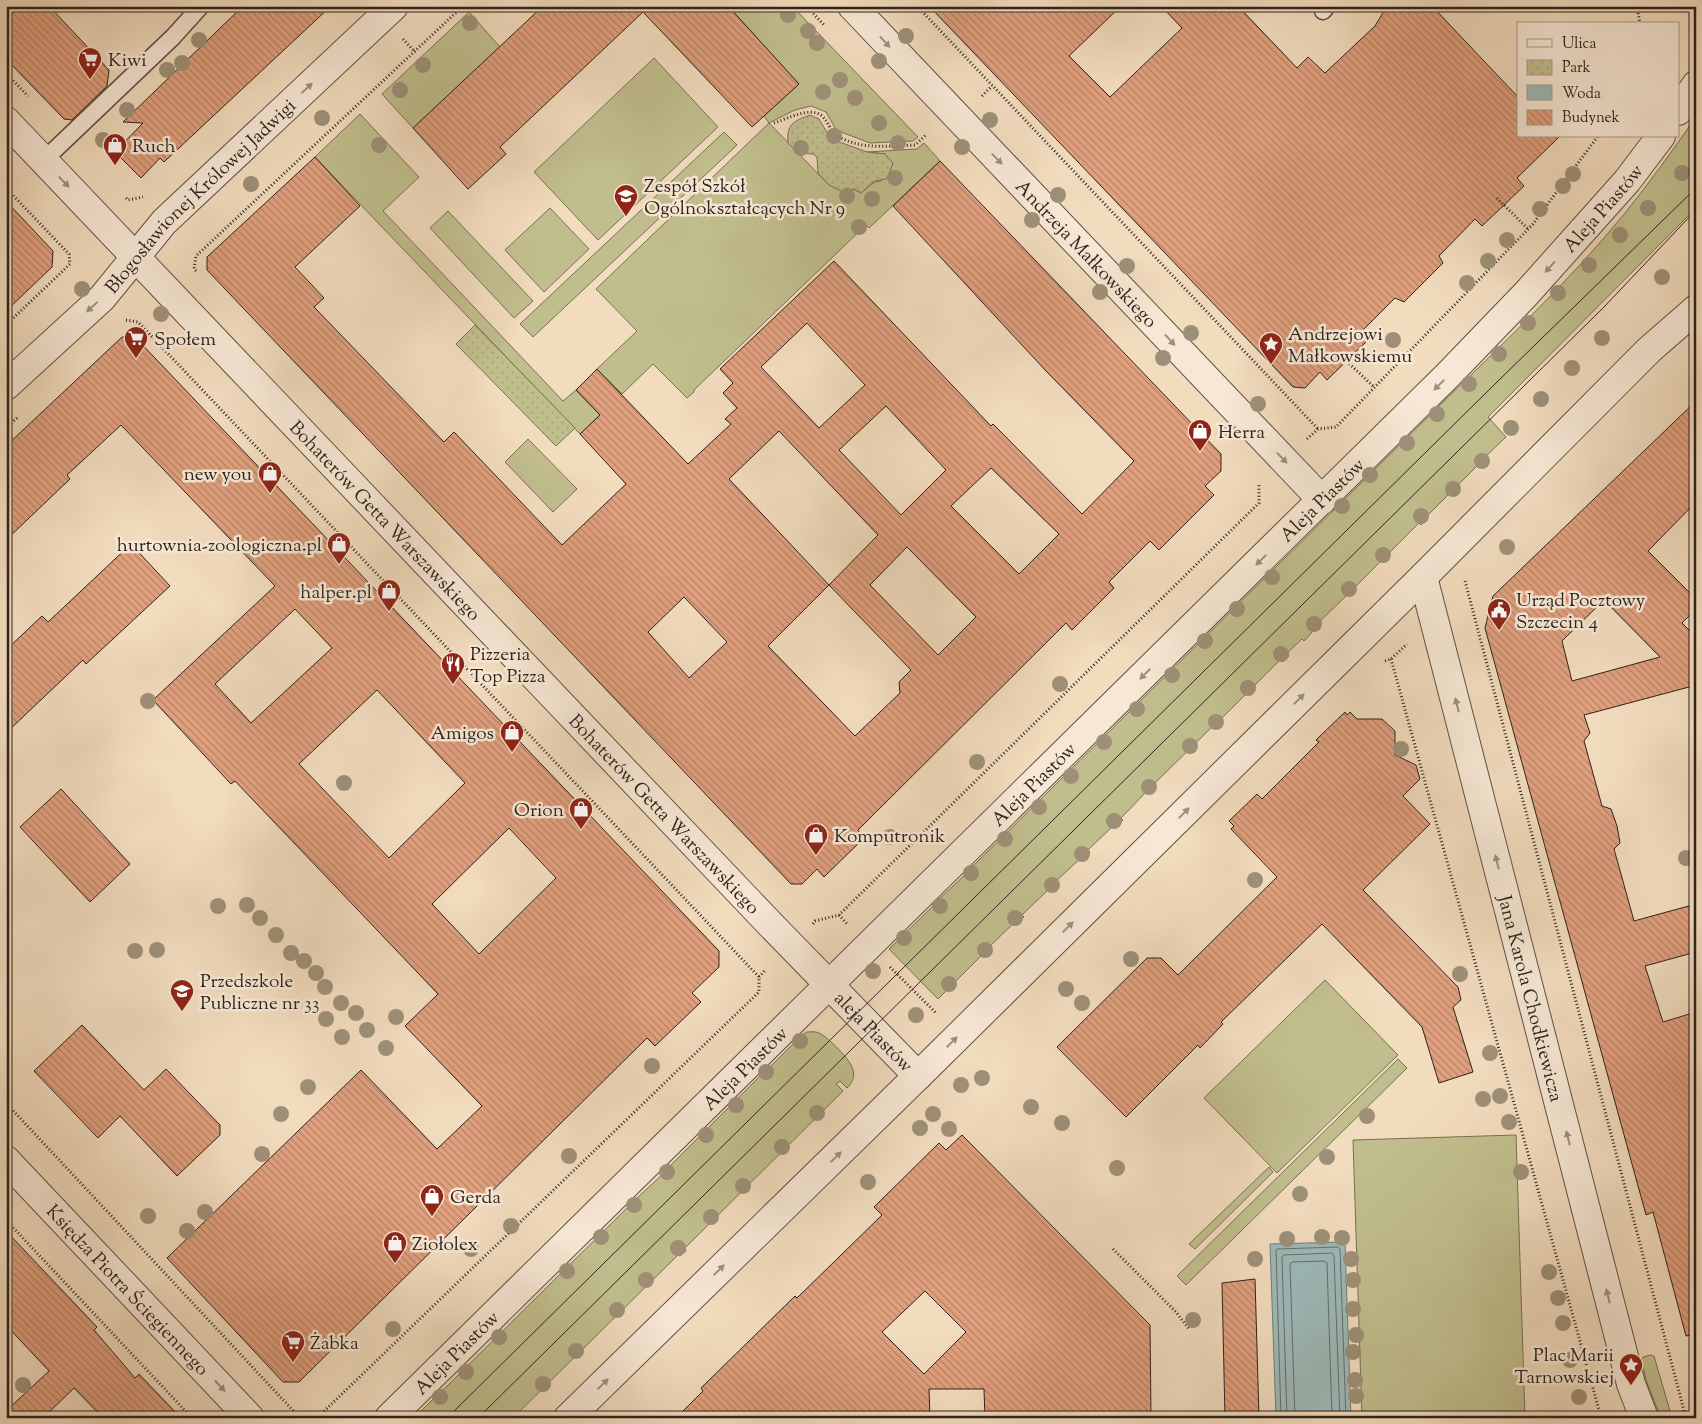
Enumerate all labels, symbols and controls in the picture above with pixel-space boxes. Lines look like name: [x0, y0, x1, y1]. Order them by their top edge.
legend: [1517, 22, 1680, 138]
text: Ulica: [1562, 34, 1596, 55]
one-way arrow: [879, 35, 891, 47]
supermarket icon: Kiwi: [77, 46, 103, 80]
place label: Kiwi: [108, 48, 147, 75]
text: Park: [1562, 58, 1591, 79]
one-way arrow: [300, 82, 312, 94]
text: Woda: [1562, 84, 1601, 105]
street label: Błogosławionej Królowej Jadwigi: [100, 94, 303, 300]
text: Budynek: [1562, 108, 1620, 129]
shop icon: Ruch: [102, 132, 128, 166]
place label: Ruch: [132, 134, 176, 161]
one-way arrow: [991, 153, 1003, 165]
street label: Aleja Piastów: [1558, 159, 1651, 260]
place label: Zespół Szkół Ogólnokształcących Nr 9: [644, 174, 845, 223]
one-way arrow: [58, 175, 70, 187]
street label: Andrzeja Małkowskiego: [1008, 175, 1162, 335]
school or university icon: Zespół Szkół Ogólnokształcących Nr 9: [613, 183, 639, 217]
one-way arrow: [1544, 260, 1556, 272]
one-way arrow: [87, 301, 99, 313]
place label: Andrzejowi Małkowskiemu: [1288, 322, 1412, 371]
supermarket icon: Społem: [123, 325, 149, 359]
place label: Społem: [154, 327, 216, 354]
place icon: Andrzejowi Małkowskiemu: [1258, 331, 1284, 365]
one-way arrow: [1164, 334, 1176, 346]
one-way arrow: [1433, 379, 1445, 391]
street label: Bohaterów Getta Warszawskiego: [282, 416, 486, 628]
shop icon: Herra: [1187, 418, 1213, 452]
place label: Herra: [1218, 420, 1265, 447]
one-way arrow: [1276, 452, 1288, 464]
street label: Aleja Piastów: [1275, 453, 1372, 549]
shop icon: new you: [257, 460, 283, 494]
place label: new you: [184, 462, 252, 489]
shop icon: hurtownia-zoologiczna.pl: [326, 531, 352, 565]
place label: hurtownia-zoologiczna.pl: [117, 533, 322, 560]
one-way arrow: [1255, 554, 1267, 566]
shop icon: halper.pl: [376, 578, 402, 612]
place label: halper.pl: [300, 580, 372, 607]
place label: Urząd Pocztowy Szczecin 4: [1516, 588, 1646, 637]
public building icon: Urząd Pocztowy Szczecin 4: [1486, 597, 1512, 631]
place label: Pizzeria Top Pizza: [470, 642, 546, 691]
restaurant icon: Pizzeria Top Pizza: [440, 651, 466, 685]
one-way arrow: [1139, 668, 1151, 680]
one-way arrow: [1293, 694, 1305, 706]
one-way arrow: [1453, 697, 1461, 712]
street label: Bohaterów Getta Warszawskiego: [561, 709, 765, 921]
shop icon: Amigos: [499, 719, 525, 753]
place label: Amigos: [431, 721, 494, 748]
street label: Aleja Piastów: [986, 737, 1084, 834]
shop icon: Orion: [568, 796, 594, 830]
place label: Orion: [514, 798, 564, 825]
one-way arrow: [1177, 808, 1189, 820]
shop icon: Komputronik: [803, 822, 829, 856]
place label: Komputronik: [834, 824, 946, 851]
one-way arrow: [1493, 855, 1501, 870]
street label: Jana Karola Chodkiewicza: [1489, 892, 1569, 1105]
one-way arrow: [1061, 922, 1073, 934]
place label: Przedszkole Publiczne nr 33: [200, 969, 319, 1018]
school or university icon: Przedszkole Publiczne nr 33: [169, 978, 195, 1012]
street label: aleja Piastów: [827, 986, 918, 1079]
street label: Aleja Piastów: [698, 1021, 795, 1118]
one-way arrow: [946, 1036, 958, 1048]
one-way arrow: [1564, 1131, 1572, 1146]
one-way arrow: [829, 1151, 841, 1163]
shop icon: Gerda: [419, 1183, 445, 1217]
place label: Gerda: [450, 1185, 501, 1212]
street label: Księdza Piotra Ściegiennego: [39, 1199, 214, 1383]
shop icon: Ziołolex: [382, 1230, 408, 1264]
place label: Ziołolex: [412, 1232, 478, 1259]
one-way arrow: [713, 1265, 725, 1277]
one-way arrow: [1604, 1288, 1612, 1303]
street label: Aleja Piastów: [409, 1306, 506, 1402]
supermarket icon: Żabka: [280, 1329, 306, 1363]
place label: Żabka: [310, 1331, 359, 1358]
place label: Plac Marii Tarnowskiej: [1514, 1343, 1614, 1392]
place icon: Plac Marii Tarnowskiej: [1618, 1352, 1644, 1386]
one-way arrow: [596, 1378, 608, 1390]
one-way arrow: [214, 1380, 226, 1392]

